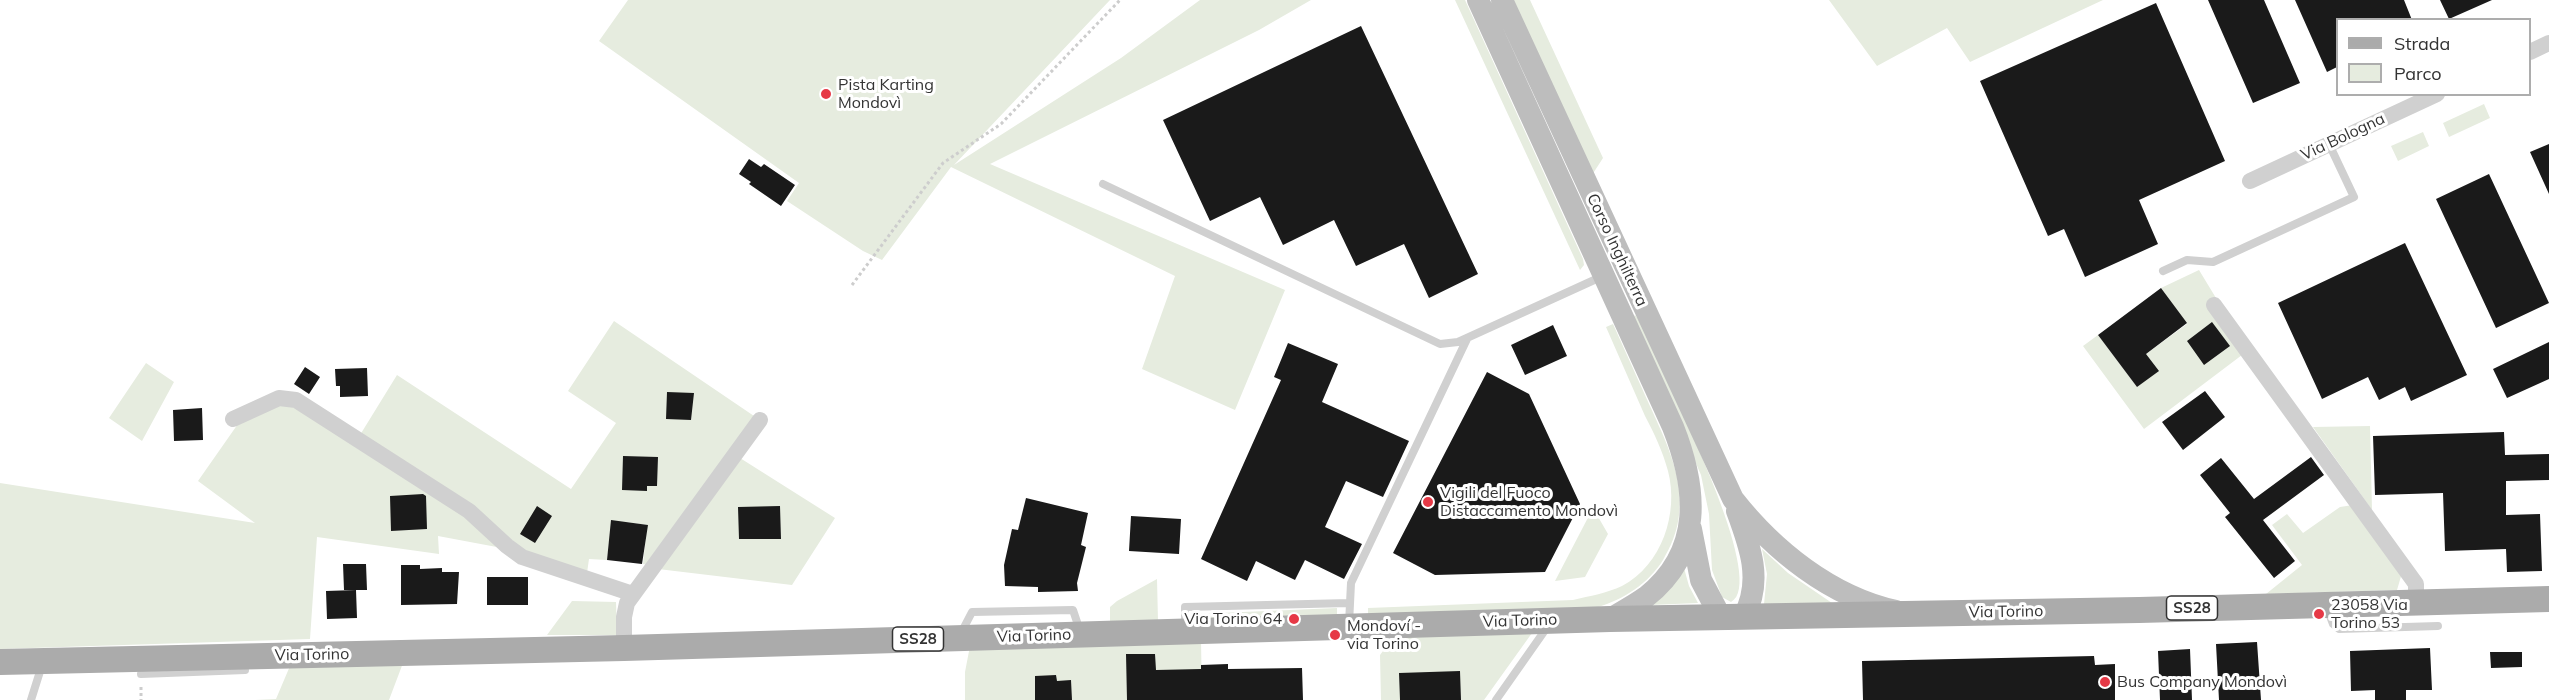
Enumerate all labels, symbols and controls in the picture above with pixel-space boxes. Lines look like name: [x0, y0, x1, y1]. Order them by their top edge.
legend: [2336, 18, 2531, 96]
text: Strada: [2394, 32, 2450, 55]
text: Parco: [2394, 62, 2442, 85]
place label: Pista Karting Mondovì: [838, 75, 934, 113]
marker: Pista Karting Mondovì: [819, 87, 833, 101]
street label: Via Bologna: [2298, 109, 2388, 165]
street label: Corso Inghilterra: [1583, 191, 1651, 309]
place label: Vigili del Fuoco Distaccamento Mondovì: [1440, 483, 1618, 521]
marker: Vigili del Fuoco Distaccamento Mondovì: [1421, 495, 1435, 509]
place label: 23058 Via Torino 53: [2331, 595, 2408, 633]
road number: SS28: [2166, 596, 2218, 620]
street label: Via Torino: [1969, 602, 2043, 622]
marker: 23058 Via Torino 53: [2312, 607, 2326, 621]
place label: Via Torino 64: [1184, 609, 1282, 629]
street label: Via Torino: [1482, 610, 1558, 632]
marker: Via Torino 64: [1287, 612, 1301, 626]
place label: Mondoví - via Torino: [1347, 616, 1421, 654]
street label: Via Torino: [996, 625, 1072, 647]
road number: SS28: [892, 627, 944, 651]
marker: Mondoví - via Torino: [1328, 628, 1342, 642]
street label: Via Torino: [275, 645, 349, 665]
place label: Bus Company Mondovì: [2117, 672, 2287, 692]
marker: Bus Company Mondovì: [2098, 675, 2112, 689]

